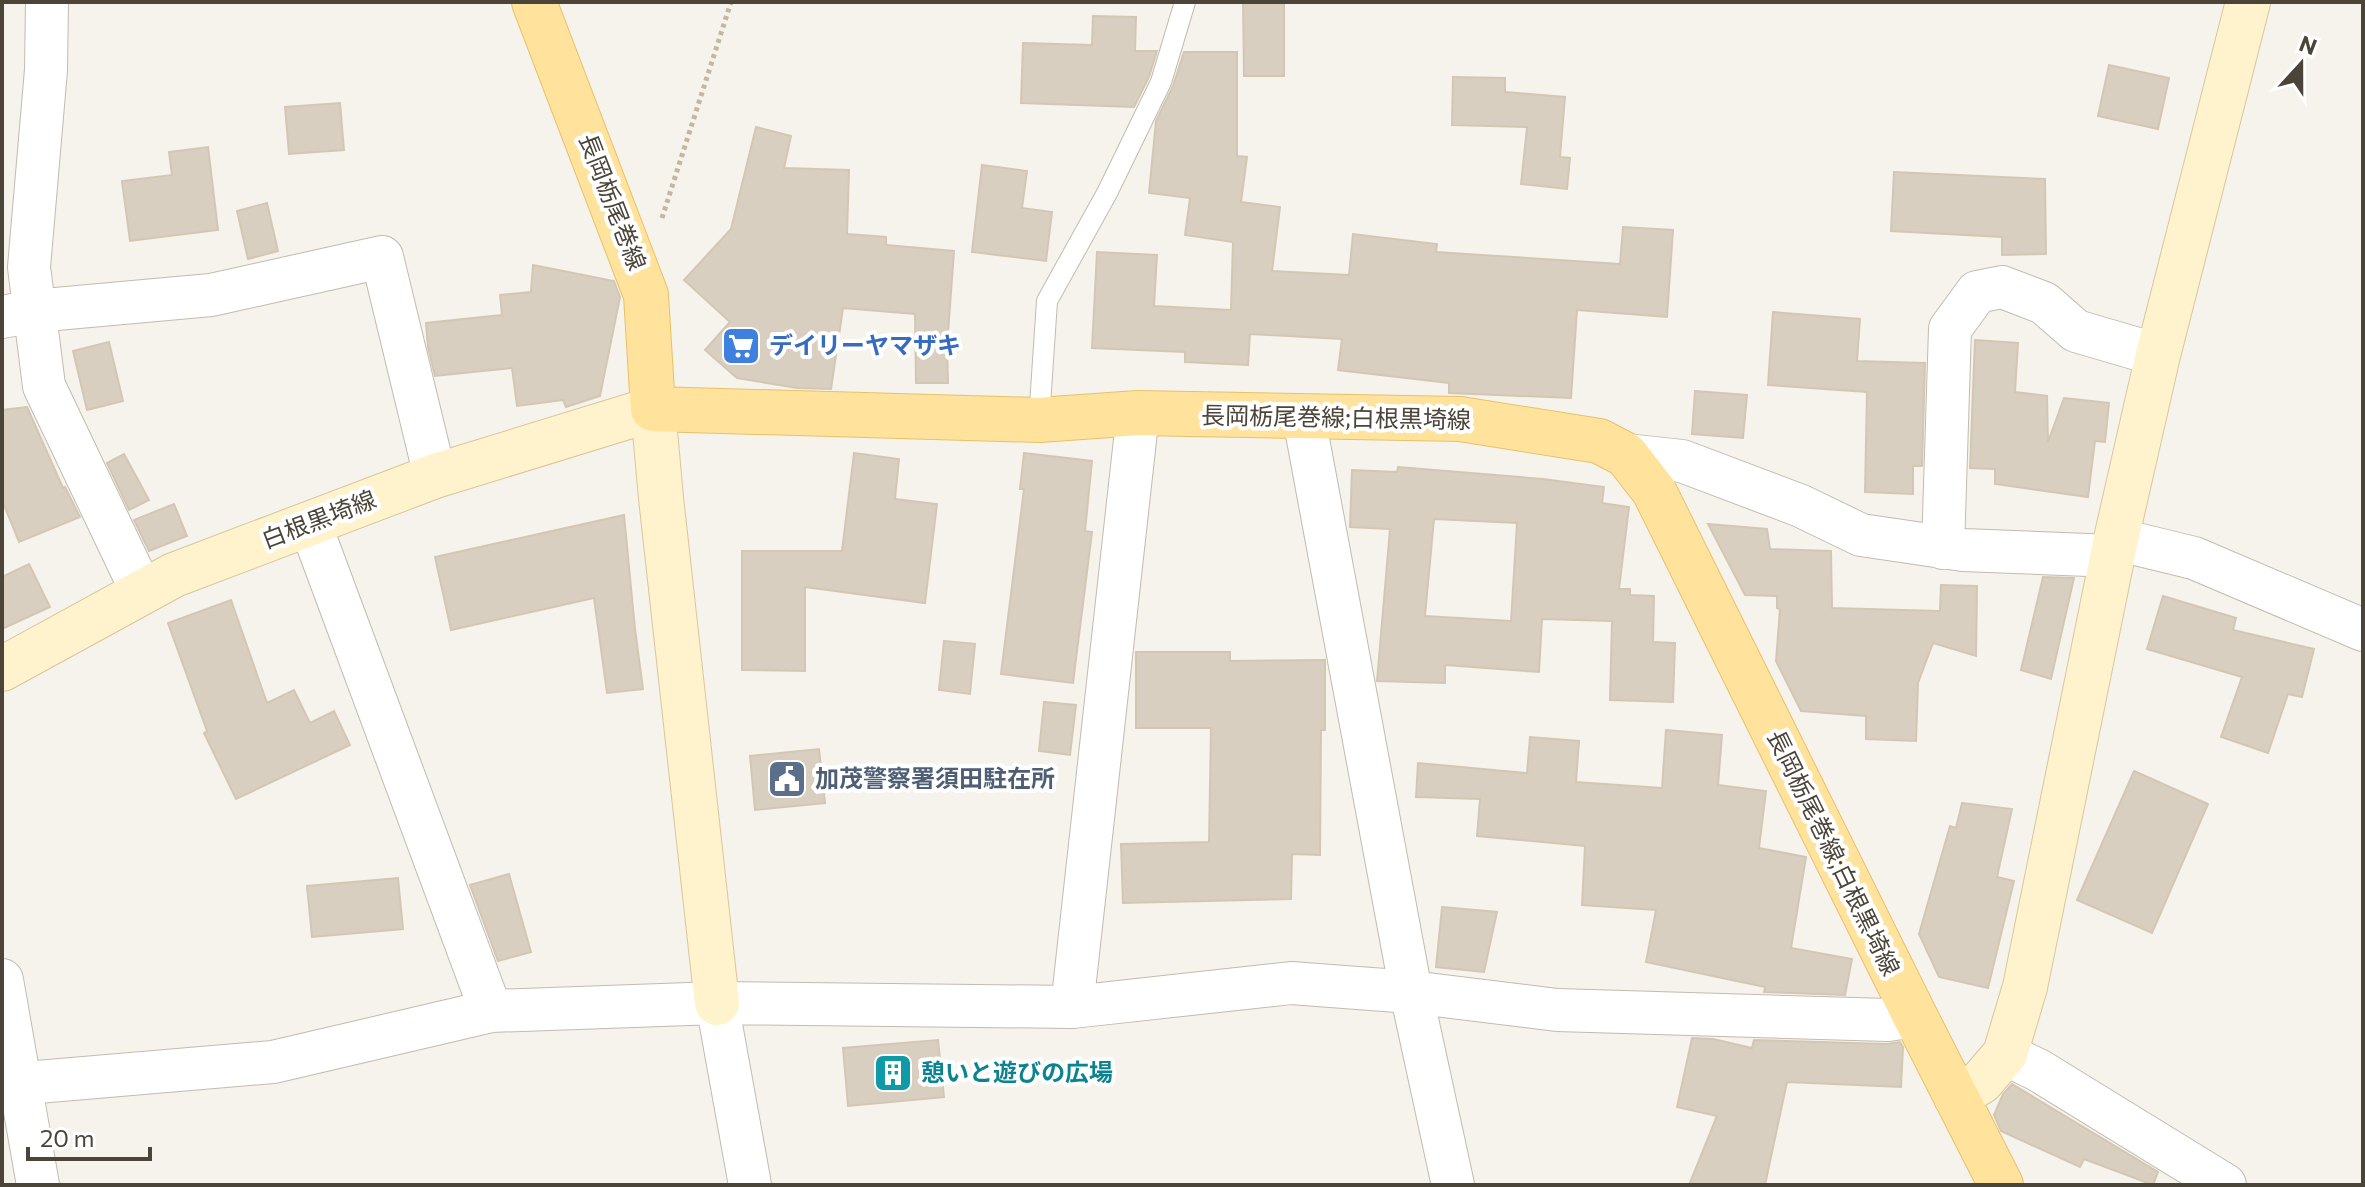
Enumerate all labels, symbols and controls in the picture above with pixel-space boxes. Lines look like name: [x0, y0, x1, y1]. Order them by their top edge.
north arrow: [2261, 24, 2341, 104]
text: N: [2296, 29, 2321, 60]
street label: 長岡栃尾巻線: [574, 129, 653, 274]
supermarket icon: デイリーヤマザキ: [720, 325, 762, 367]
place label: デイリーヤマザキ: [769, 330, 961, 359]
street label: 長岡栃尾巻線;白根黒埼線: [1201, 400, 1471, 433]
street label: 白根黒埼線: [257, 484, 380, 554]
street label: 長岡栃尾巻線;白根黒埼線: [1762, 725, 1906, 980]
public building icon: 加茂警察署須田駐在所: [766, 758, 808, 800]
place label: 加茂警察署須田駐在所: [815, 763, 1055, 792]
building icon: 憩いと遊びの広場: [872, 1052, 914, 1094]
place label: 憩いと遊びの広場: [921, 1057, 1113, 1086]
scale bar: [28, 1111, 150, 1161]
text: 20 m: [40, 1123, 94, 1152]

